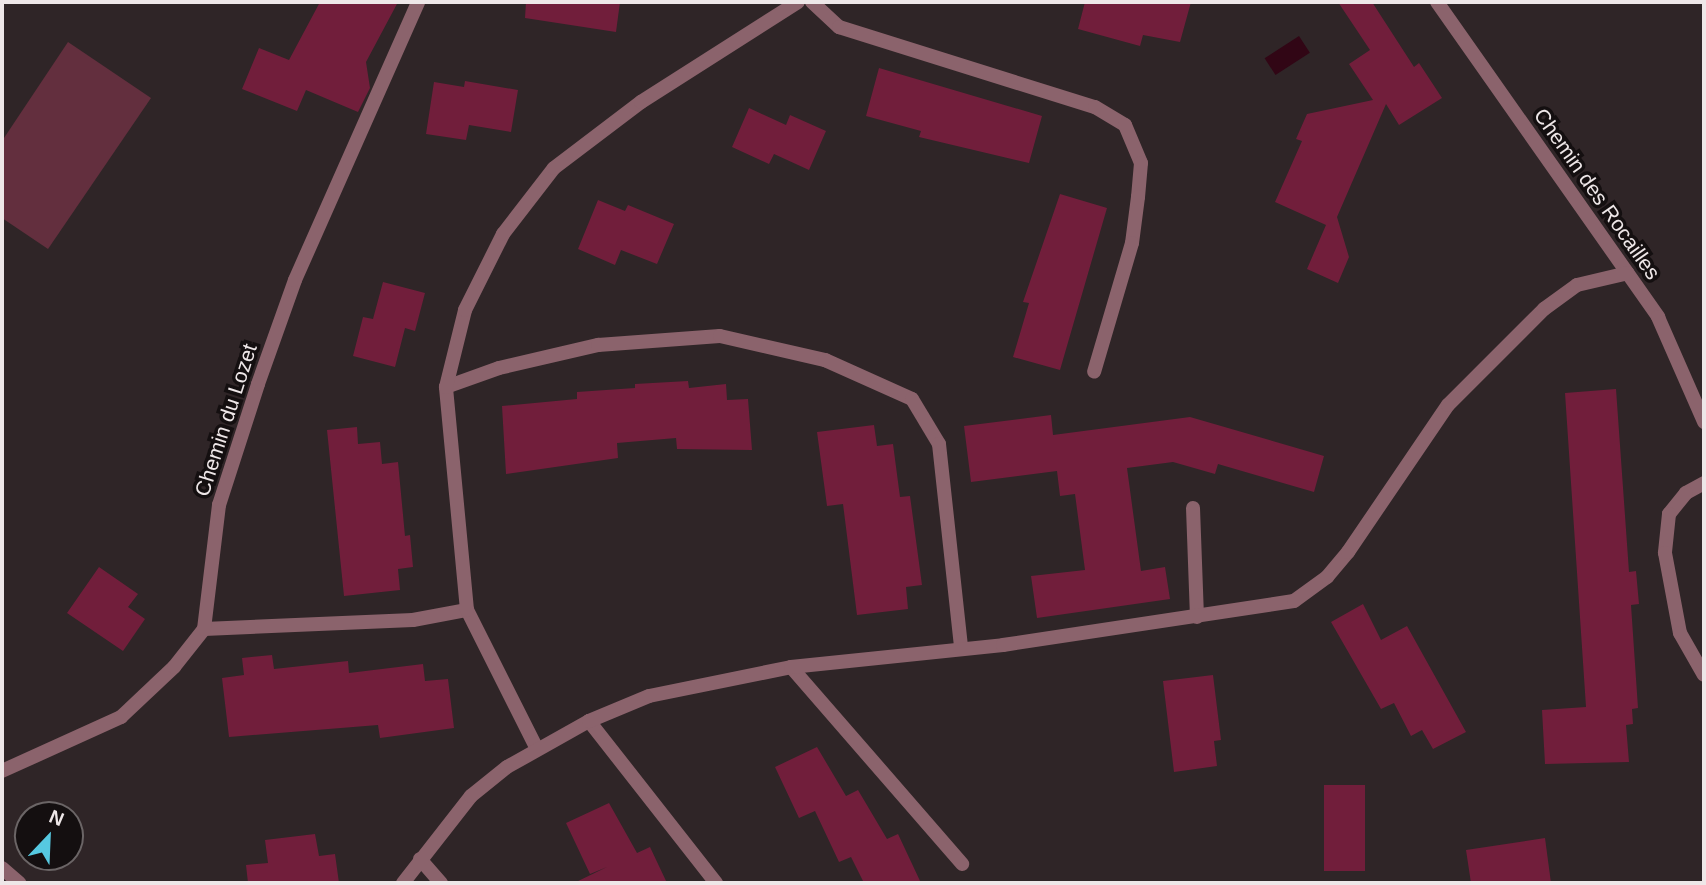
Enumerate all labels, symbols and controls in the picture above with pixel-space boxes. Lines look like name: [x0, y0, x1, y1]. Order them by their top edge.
street label: Chemin des Rocailles: [1528, 104, 1666, 284]
street label: Chemin du Lozet: [189, 341, 263, 499]
north arrow: [14, 801, 84, 871]
text: N: [46, 806, 67, 830]

